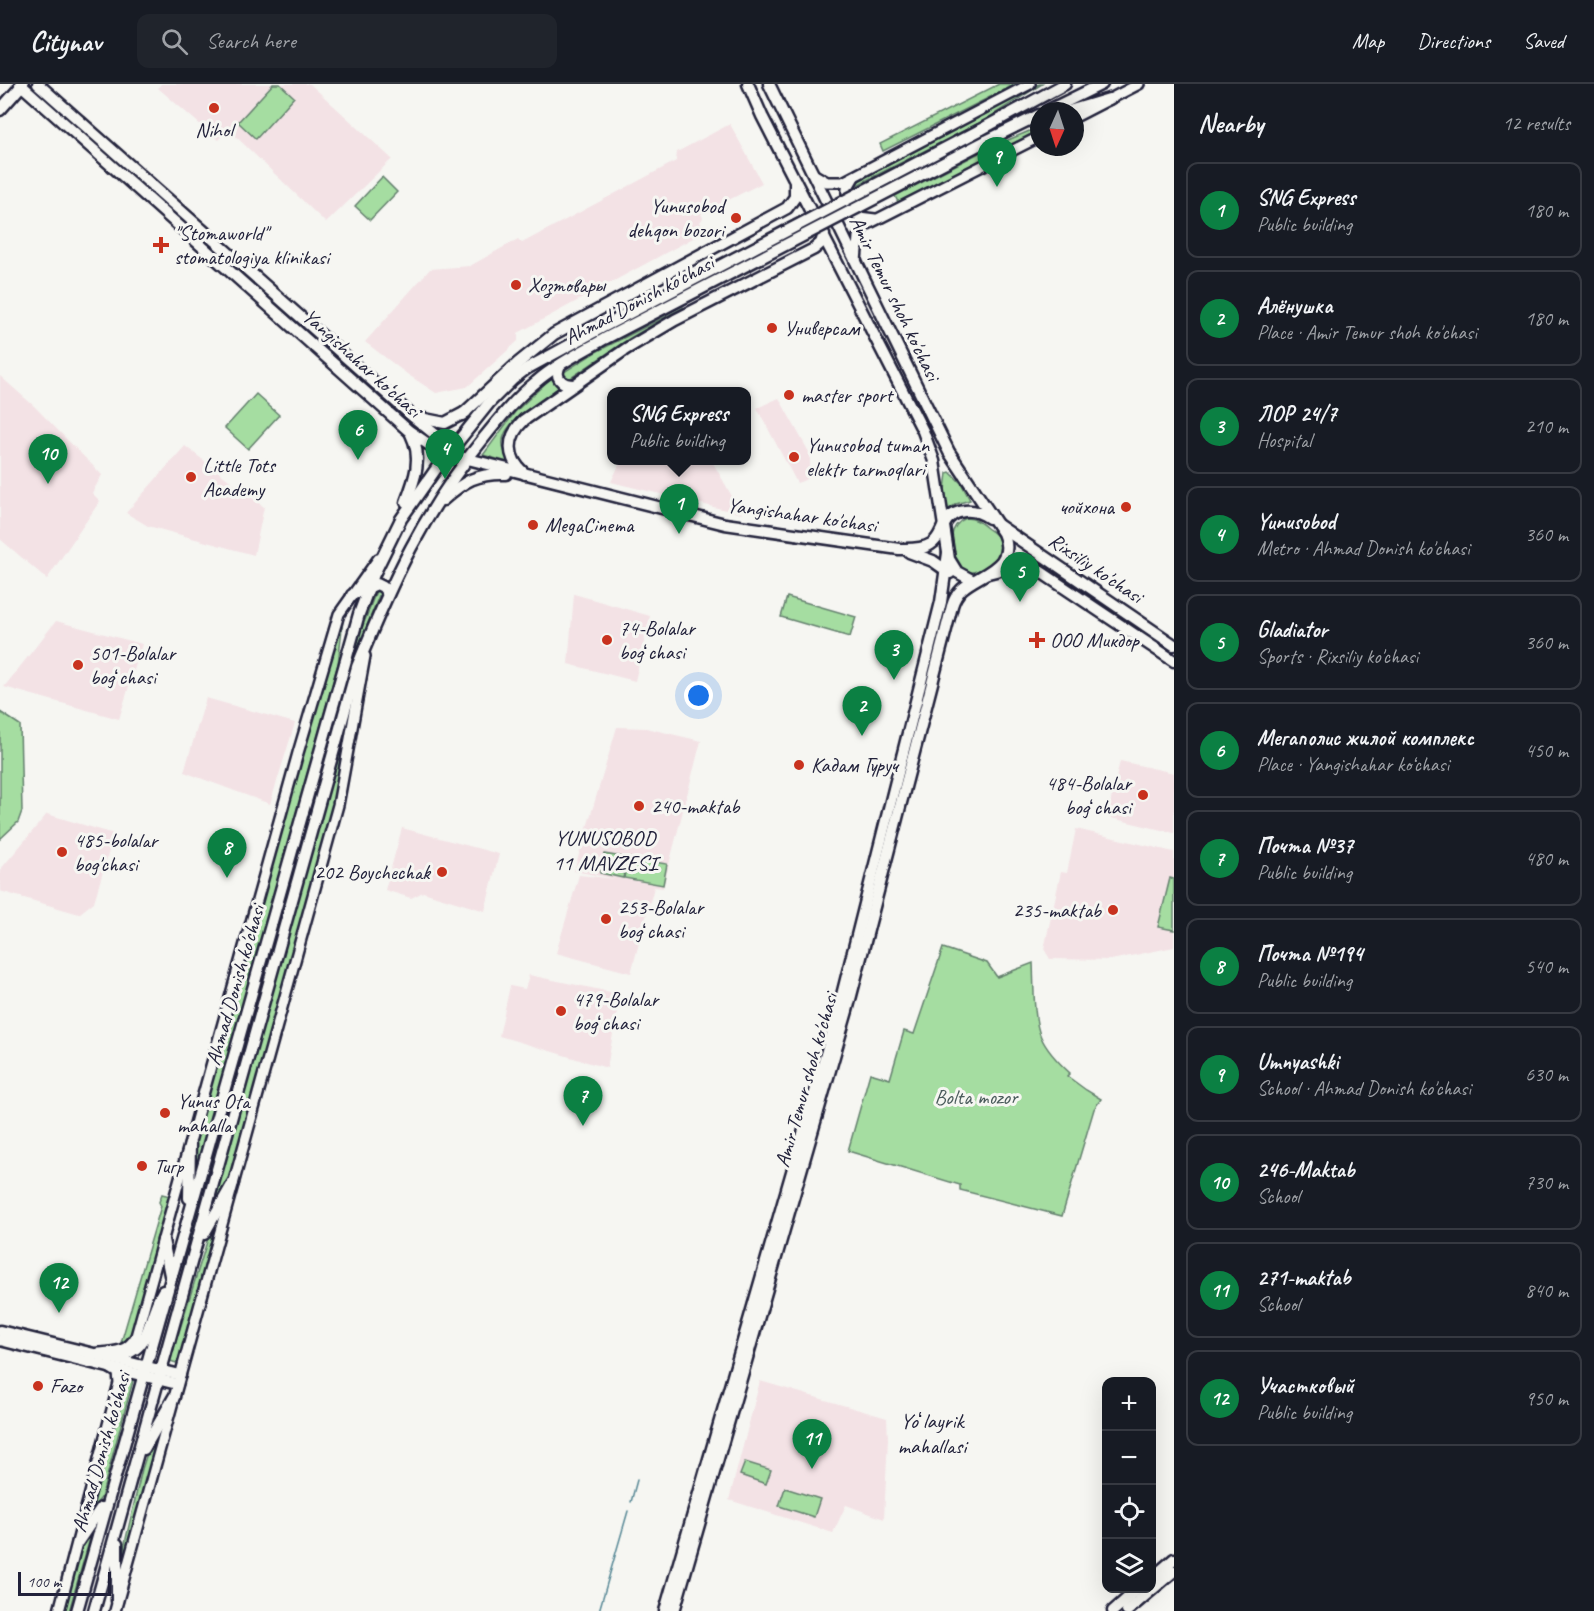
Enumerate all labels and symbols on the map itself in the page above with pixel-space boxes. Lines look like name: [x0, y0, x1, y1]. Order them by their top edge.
marker: Nihol: [207, 101, 221, 115]
north arrow: [1030, 102, 1084, 156]
place label: Nihol: [195, 117, 236, 143]
pin: 9: [978, 138, 1016, 187]
place label: Yunusobod dehqon bozori: [627, 193, 728, 243]
marker: Yunusobod dehqon bozori: [729, 211, 743, 225]
street label: Amir Temur shoh ko'chasi: [844, 211, 947, 387]
place label: "Stomaworld" stomatologiya klinikasi: [174, 220, 332, 270]
marker: "Stomaworld" stomatologiya klinikasi: [152, 236, 170, 254]
street label: Ahmad Donish ko'chasi: [560, 248, 721, 350]
place label: Хозтовары: [528, 272, 607, 299]
marker: Хозтовары: [509, 278, 523, 292]
street label: Yangishahar ko‘chasi: [297, 303, 429, 425]
place label: Универсам: [784, 315, 861, 341]
marker: Универсам: [765, 321, 779, 335]
place label: master sport: [801, 382, 895, 408]
marker: master sport: [782, 388, 796, 402]
pin: 6: [338, 410, 378, 460]
pin: 4: [426, 430, 464, 479]
place label: Yunusobod tuman elektr tarmoqlari: [806, 432, 930, 482]
pin: 10: [28, 434, 68, 484]
marker: Yunusobod tuman elektr tarmoqlari: [787, 450, 801, 464]
place label: Little Tots Academy: [203, 452, 277, 502]
marker: Little Tots Academy: [184, 470, 198, 484]
pin: 1: [660, 484, 698, 534]
street label: Yangishahar ko'chasi: [726, 492, 882, 539]
place label: чойхона: [1059, 494, 1116, 520]
marker: чойхона: [1119, 500, 1133, 514]
place label: MegaCinema: [545, 512, 635, 538]
marker: MegaCinema: [526, 518, 540, 532]
street label: Rixsiliy ko'chasi: [1044, 527, 1151, 611]
pin: 5: [1000, 552, 1040, 602]
place label: 74-Bolalar bogʻchasi: [619, 615, 696, 665]
place label: ООО Микдор: [1050, 627, 1141, 653]
pin: 3: [874, 630, 914, 680]
marker: ООО Микдор: [1028, 631, 1046, 649]
marker: 74-Bolalar bogʻchasi: [600, 633, 614, 647]
place label: 501-Bolalar bogʻchasi: [90, 640, 177, 690]
marker: 501-Bolalar bogʻchasi: [71, 658, 85, 672]
your location: [684, 681, 713, 710]
pin: 2: [842, 686, 882, 736]
place label: Кадам Гуруч: [811, 752, 900, 778]
marker: Кадам Гуруч: [792, 758, 806, 772]
place label: 484-Bolalar bogʻchasi: [1046, 770, 1134, 820]
marker: 484-Bolalar bogʻchasi: [1136, 788, 1150, 802]
place label: 240-maktab: [651, 793, 741, 819]
marker: 240-maktab: [632, 799, 646, 813]
district label: YUNUSOBOD 11 MAVZESI: [553, 824, 661, 877]
place label: 485-bolalar bog'chasi: [74, 827, 160, 877]
pin: 8: [208, 828, 246, 878]
marker: 485-bolalar bog'chasi: [55, 845, 69, 859]
place label: 202 Boychechak: [314, 859, 431, 885]
marker: 202 Boychechak: [435, 865, 449, 879]
place label: 253-Bolalar bogʻchasi: [618, 894, 705, 944]
place label: 235-maktab: [1013, 897, 1103, 923]
street label: Ahmad Donish ko'chasi: [200, 899, 271, 1068]
marker: 235-maktab: [1106, 903, 1120, 917]
marker: 253-Bolalar bogʻchasi: [599, 912, 613, 926]
place label: 479-Bolalar bogʻchasi: [573, 986, 660, 1036]
street label: Amir Temur shoh ko'chasi: [769, 987, 844, 1170]
marker: 479-Bolalar bogʻchasi: [554, 1004, 568, 1018]
pin: 7: [564, 1076, 602, 1126]
park label: Bolta mozor: [934, 1084, 1019, 1110]
place label: Yunus Ota mahalla: [177, 1088, 252, 1138]
marker: Yunus Ota mahalla: [158, 1106, 172, 1120]
place label: Тигр: [154, 1153, 184, 1179]
marker: Тигр: [135, 1159, 149, 1173]
pin: 12: [40, 1264, 78, 1313]
street label: Ahmad Donish ko'chasi: [66, 1366, 137, 1535]
place label: Fazo: [50, 1373, 85, 1399]
marker: Fazo: [31, 1379, 45, 1393]
district label: Yoʻlayrik mahallasi: [898, 1407, 969, 1460]
pin: 11: [792, 1420, 832, 1469]
scale bar: [18, 1569, 111, 1596]

